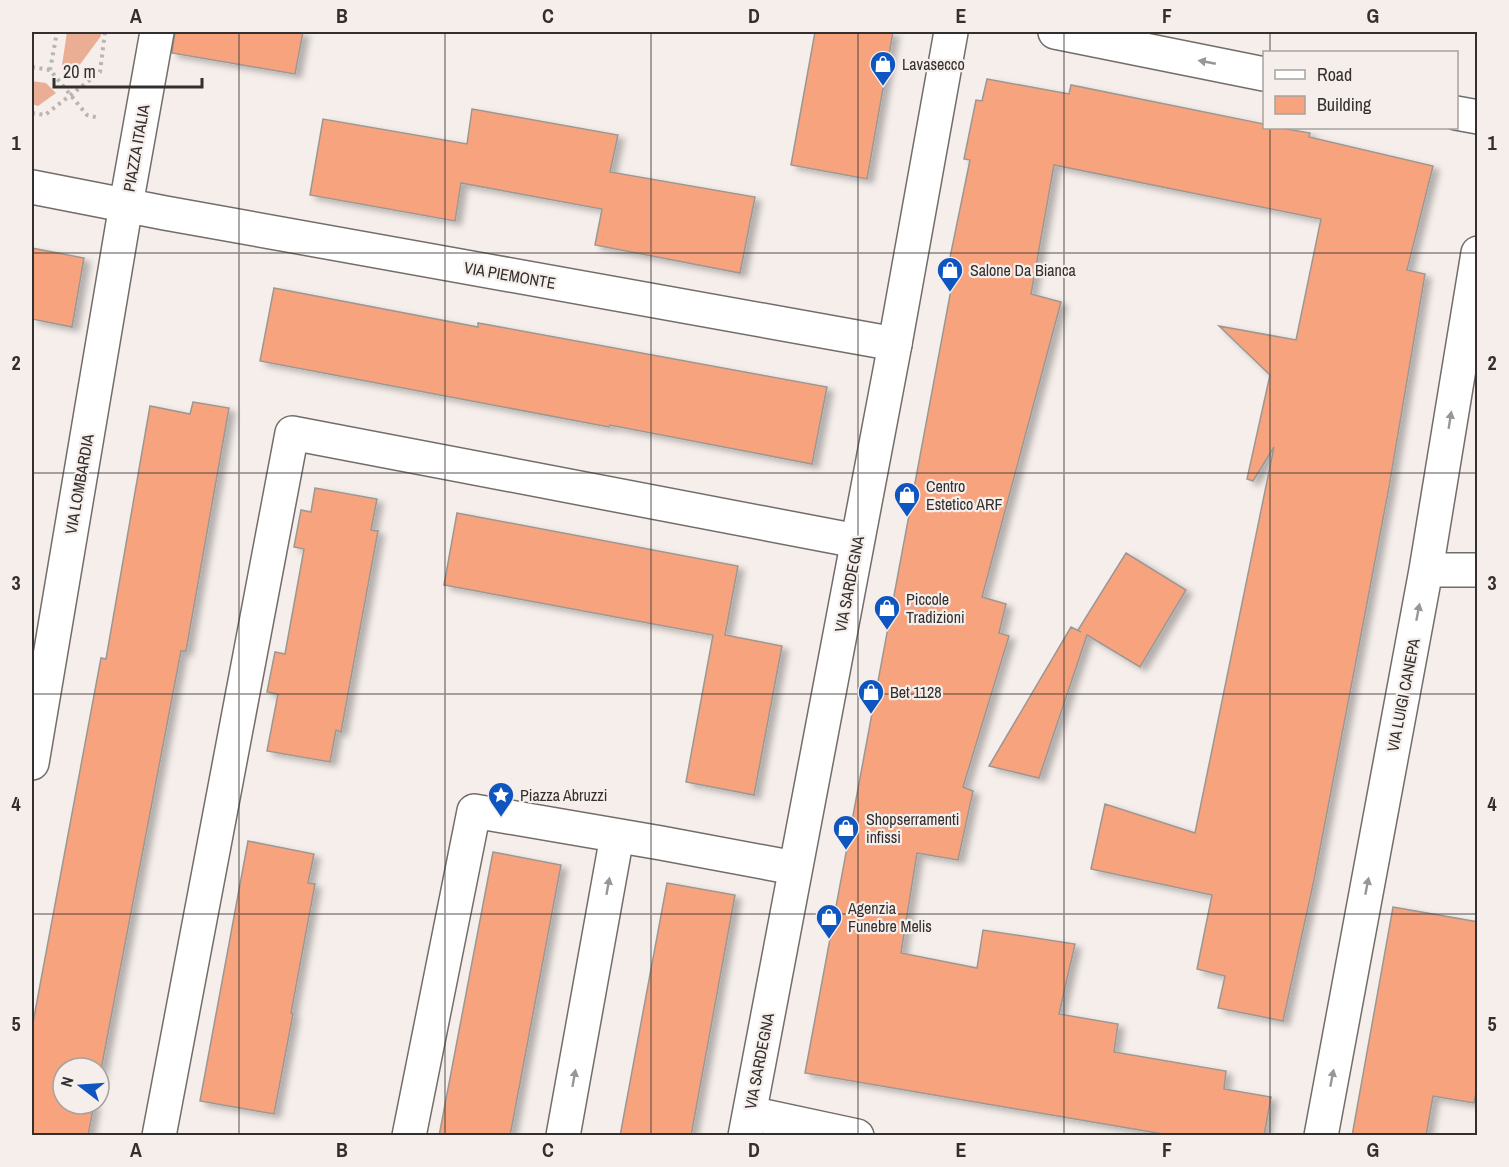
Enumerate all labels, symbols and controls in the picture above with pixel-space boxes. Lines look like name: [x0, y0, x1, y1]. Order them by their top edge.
text: A: [130, 2, 142, 29]
text: B: [336, 2, 348, 29]
text: C: [542, 2, 554, 29]
text: D: [748, 2, 760, 29]
text: E: [956, 2, 967, 29]
text: F: [1162, 2, 1172, 29]
text: G: [1367, 2, 1379, 29]
shop icon: Lavasecco: [868, 49, 898, 87]
scale bar: [54, 51, 202, 89]
legend: [1263, 51, 1458, 129]
place label: Lavasecco: [902, 53, 965, 75]
one-way arrow: [1197, 57, 1216, 66]
text: 20 m: [63, 59, 96, 84]
text: Road: [1317, 62, 1352, 87]
text: Building: [1317, 92, 1372, 117]
street label: PIAZZA ITALIA: [118, 103, 155, 193]
text: 1: [11, 129, 21, 156]
text: 1: [1487, 129, 1497, 156]
shop icon: Salone Da Bianca: [935, 255, 965, 293]
street label: VIA PIEMONTE: [462, 256, 558, 294]
place label: Salone Da Bianca: [970, 259, 1076, 281]
text: 2: [11, 349, 21, 376]
text: 2: [1487, 349, 1497, 376]
one-way arrow: [1446, 410, 1455, 429]
street label: VIA LOMBARDIA: [59, 432, 99, 536]
place label: Centro Estetico ARF: [926, 475, 1003, 515]
shop icon: Centro Estetico ARF: [892, 480, 922, 518]
street label: VIA SARDEGNA: [829, 534, 869, 634]
text: 3: [11, 569, 21, 596]
text: 3: [1487, 569, 1497, 596]
place label: Piccole Tradizioni: [906, 588, 965, 628]
shop icon: Piccole Tradizioni: [872, 593, 902, 631]
one-way arrow: [1414, 602, 1423, 621]
street label: VIA LUIGI CANEPA: [1381, 636, 1425, 754]
shop icon: Bet 1128: [856, 677, 886, 715]
place label: Bet 1128: [890, 681, 942, 703]
place icon: Piazza Abruzzi: [486, 780, 516, 818]
place label: Piazza Abruzzi: [520, 784, 608, 806]
text: 4: [11, 790, 21, 817]
text: 4: [1487, 790, 1497, 817]
place label: Shopserramenti infissi: [866, 808, 959, 848]
shop icon: Shopserramenti infissi: [831, 813, 861, 851]
one-way arrow: [603, 876, 612, 895]
one-way arrow: [1363, 877, 1372, 896]
place label: Agenzia Funebre Melis: [847, 897, 932, 937]
shop icon: Agenzia Funebre Melis: [814, 902, 844, 940]
text: 5: [11, 1010, 21, 1037]
text: 5: [1487, 1010, 1497, 1037]
street label: VIA SARDEGNA: [739, 1011, 779, 1111]
north arrow: [51, 1056, 111, 1116]
one-way arrow: [569, 1068, 578, 1087]
one-way arrow: [1328, 1068, 1337, 1087]
text: N: [55, 1074, 79, 1089]
text: A: [130, 1136, 142, 1163]
text: B: [336, 1136, 348, 1163]
text: C: [542, 1136, 554, 1163]
text: D: [748, 1136, 760, 1163]
text: E: [956, 1136, 967, 1163]
text: F: [1162, 1136, 1172, 1163]
text: G: [1367, 1136, 1379, 1163]

